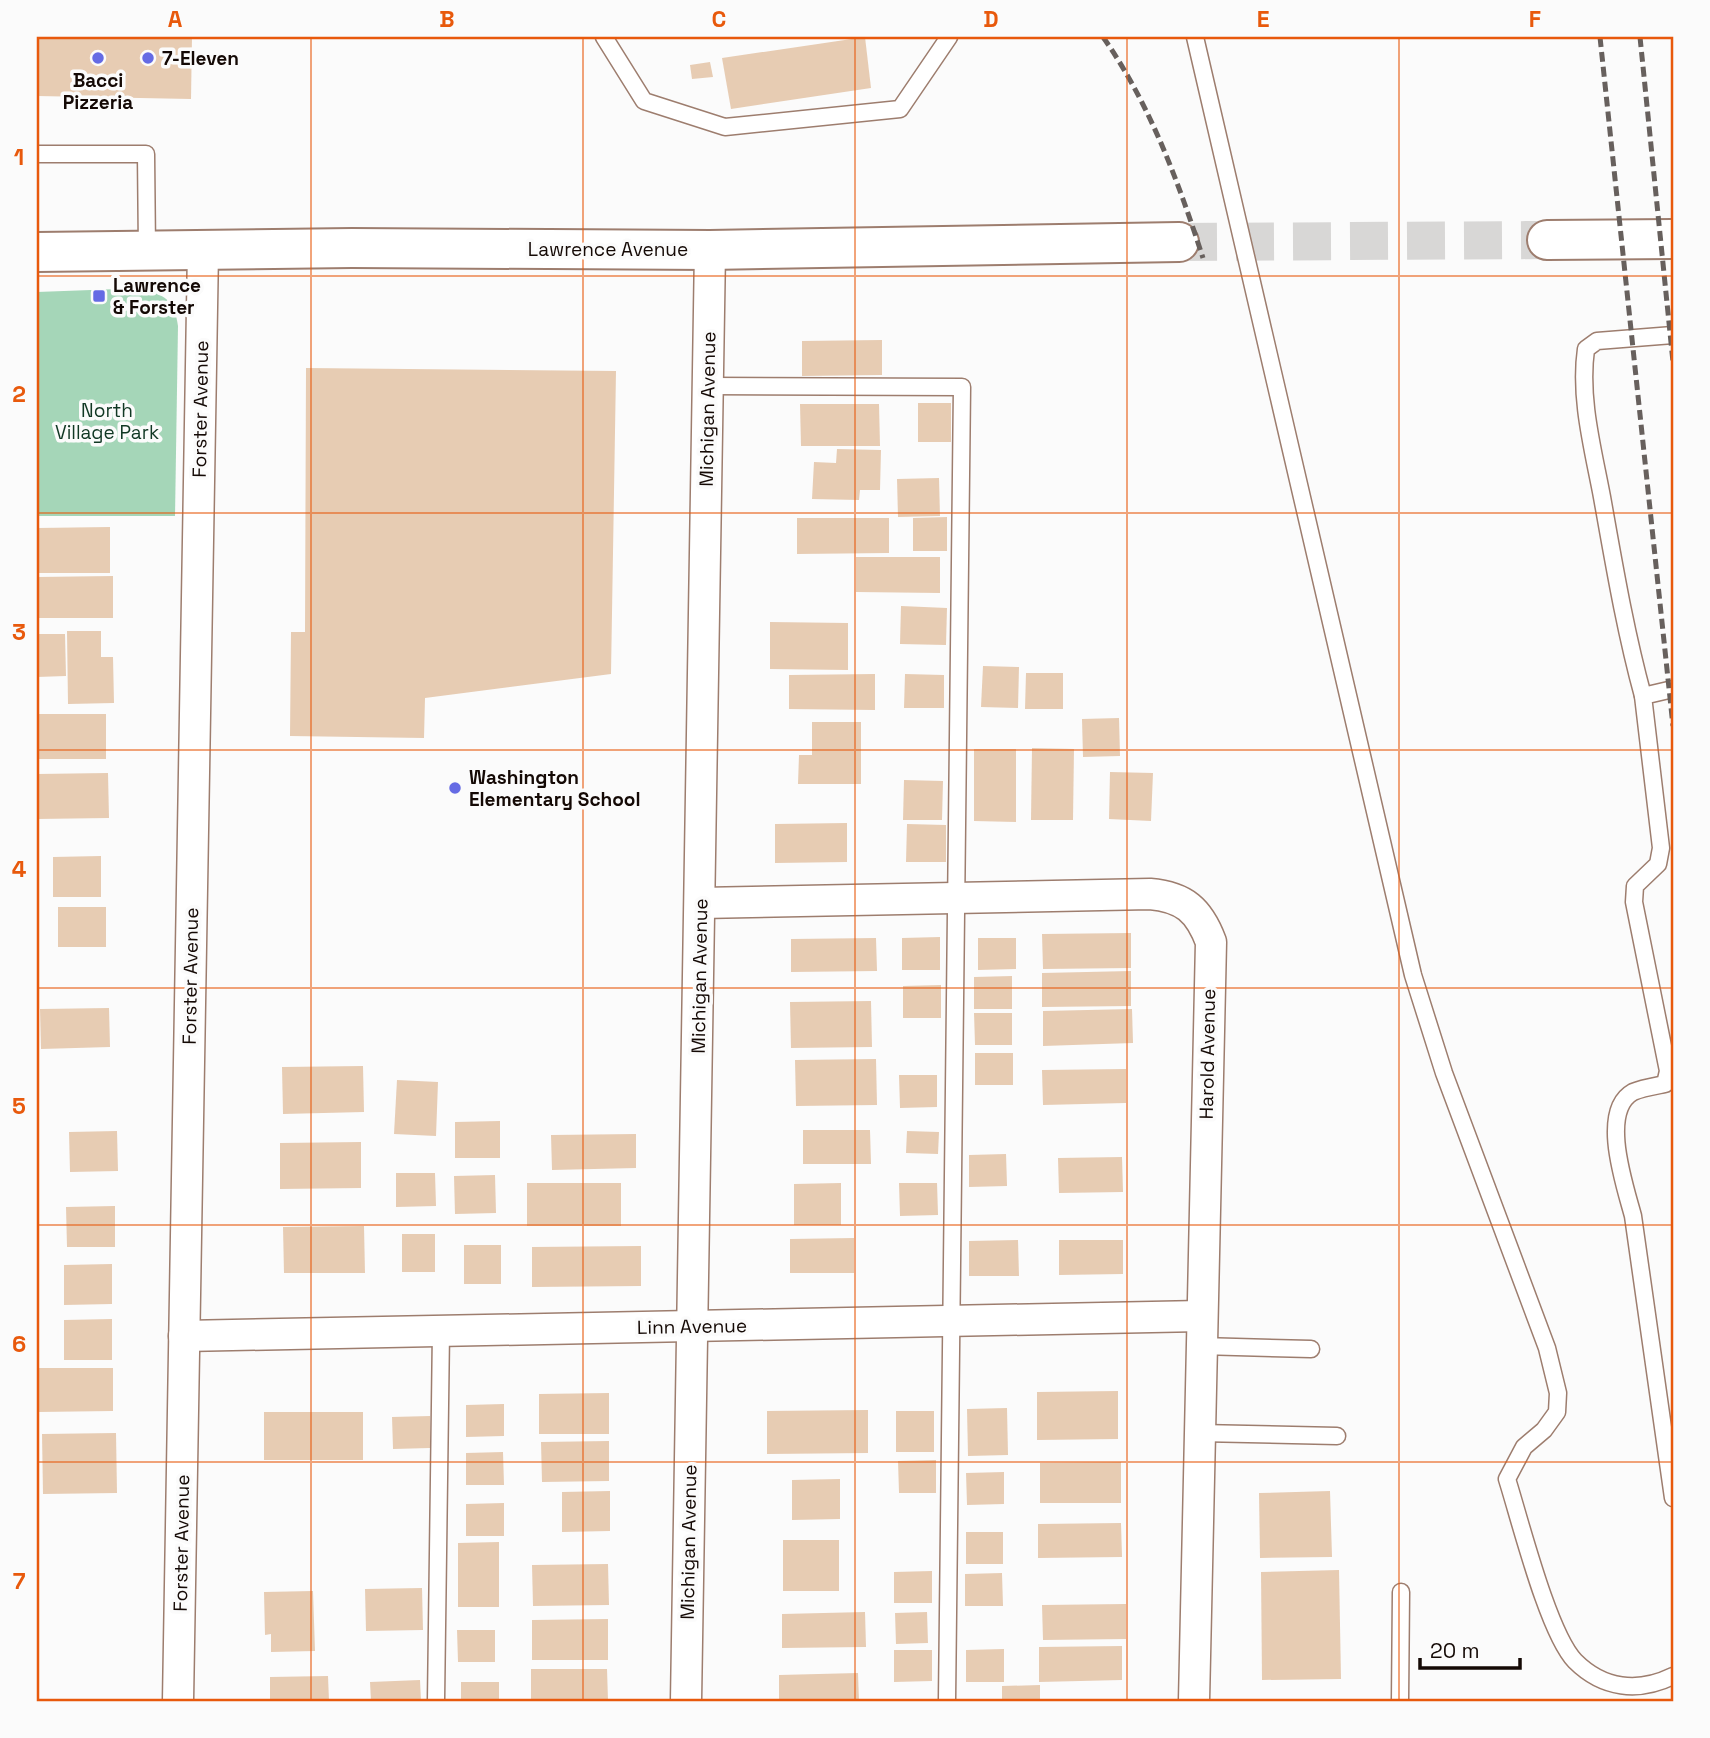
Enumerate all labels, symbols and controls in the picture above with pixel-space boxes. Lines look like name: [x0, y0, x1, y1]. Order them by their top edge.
text: A: [168, 4, 183, 34]
text: B: [439, 4, 455, 34]
text: C: [712, 4, 726, 34]
text: D: [983, 4, 999, 34]
text: E: [1257, 4, 1269, 34]
text: F: [1529, 4, 1541, 34]
place label: 7-Eleven: [162, 46, 239, 71]
marker: Bacci Pizzeria: [90, 50, 106, 66]
marker: 7-Eleven: [140, 50, 156, 66]
place label: Bacci Pizzeria: [63, 68, 133, 115]
text: 1: [14, 142, 24, 172]
street label: Lawrence Avenue: [528, 237, 688, 262]
place label: Lawrence & Forster: [113, 273, 201, 320]
marker: Lawrence & Forster: [91, 288, 107, 304]
street label: Michigan Avenue: [694, 331, 721, 487]
street label: Forster Avenue: [187, 340, 214, 478]
text: 2: [12, 379, 26, 409]
park label: North Village Park: [55, 398, 159, 445]
text: 3: [12, 617, 26, 647]
place label: Washington Elementary School: [469, 765, 641, 812]
marker: Washington Elementary School: [447, 780, 463, 796]
text: 4: [12, 854, 27, 884]
street label: Michigan Avenue: [686, 898, 713, 1054]
street label: Forster Avenue: [177, 907, 204, 1045]
street label: Harold Avenue: [1194, 989, 1221, 1120]
text: 5: [12, 1091, 26, 1121]
street label: Linn Avenue: [637, 1313, 747, 1340]
text: 6: [12, 1329, 26, 1359]
street label: Michigan Avenue: [675, 1464, 702, 1620]
street label: Forster Avenue: [168, 1474, 195, 1612]
text: 7: [13, 1566, 26, 1596]
scale bar: [1420, 1626, 1519, 1670]
text: 20 m: [1430, 1637, 1480, 1664]

